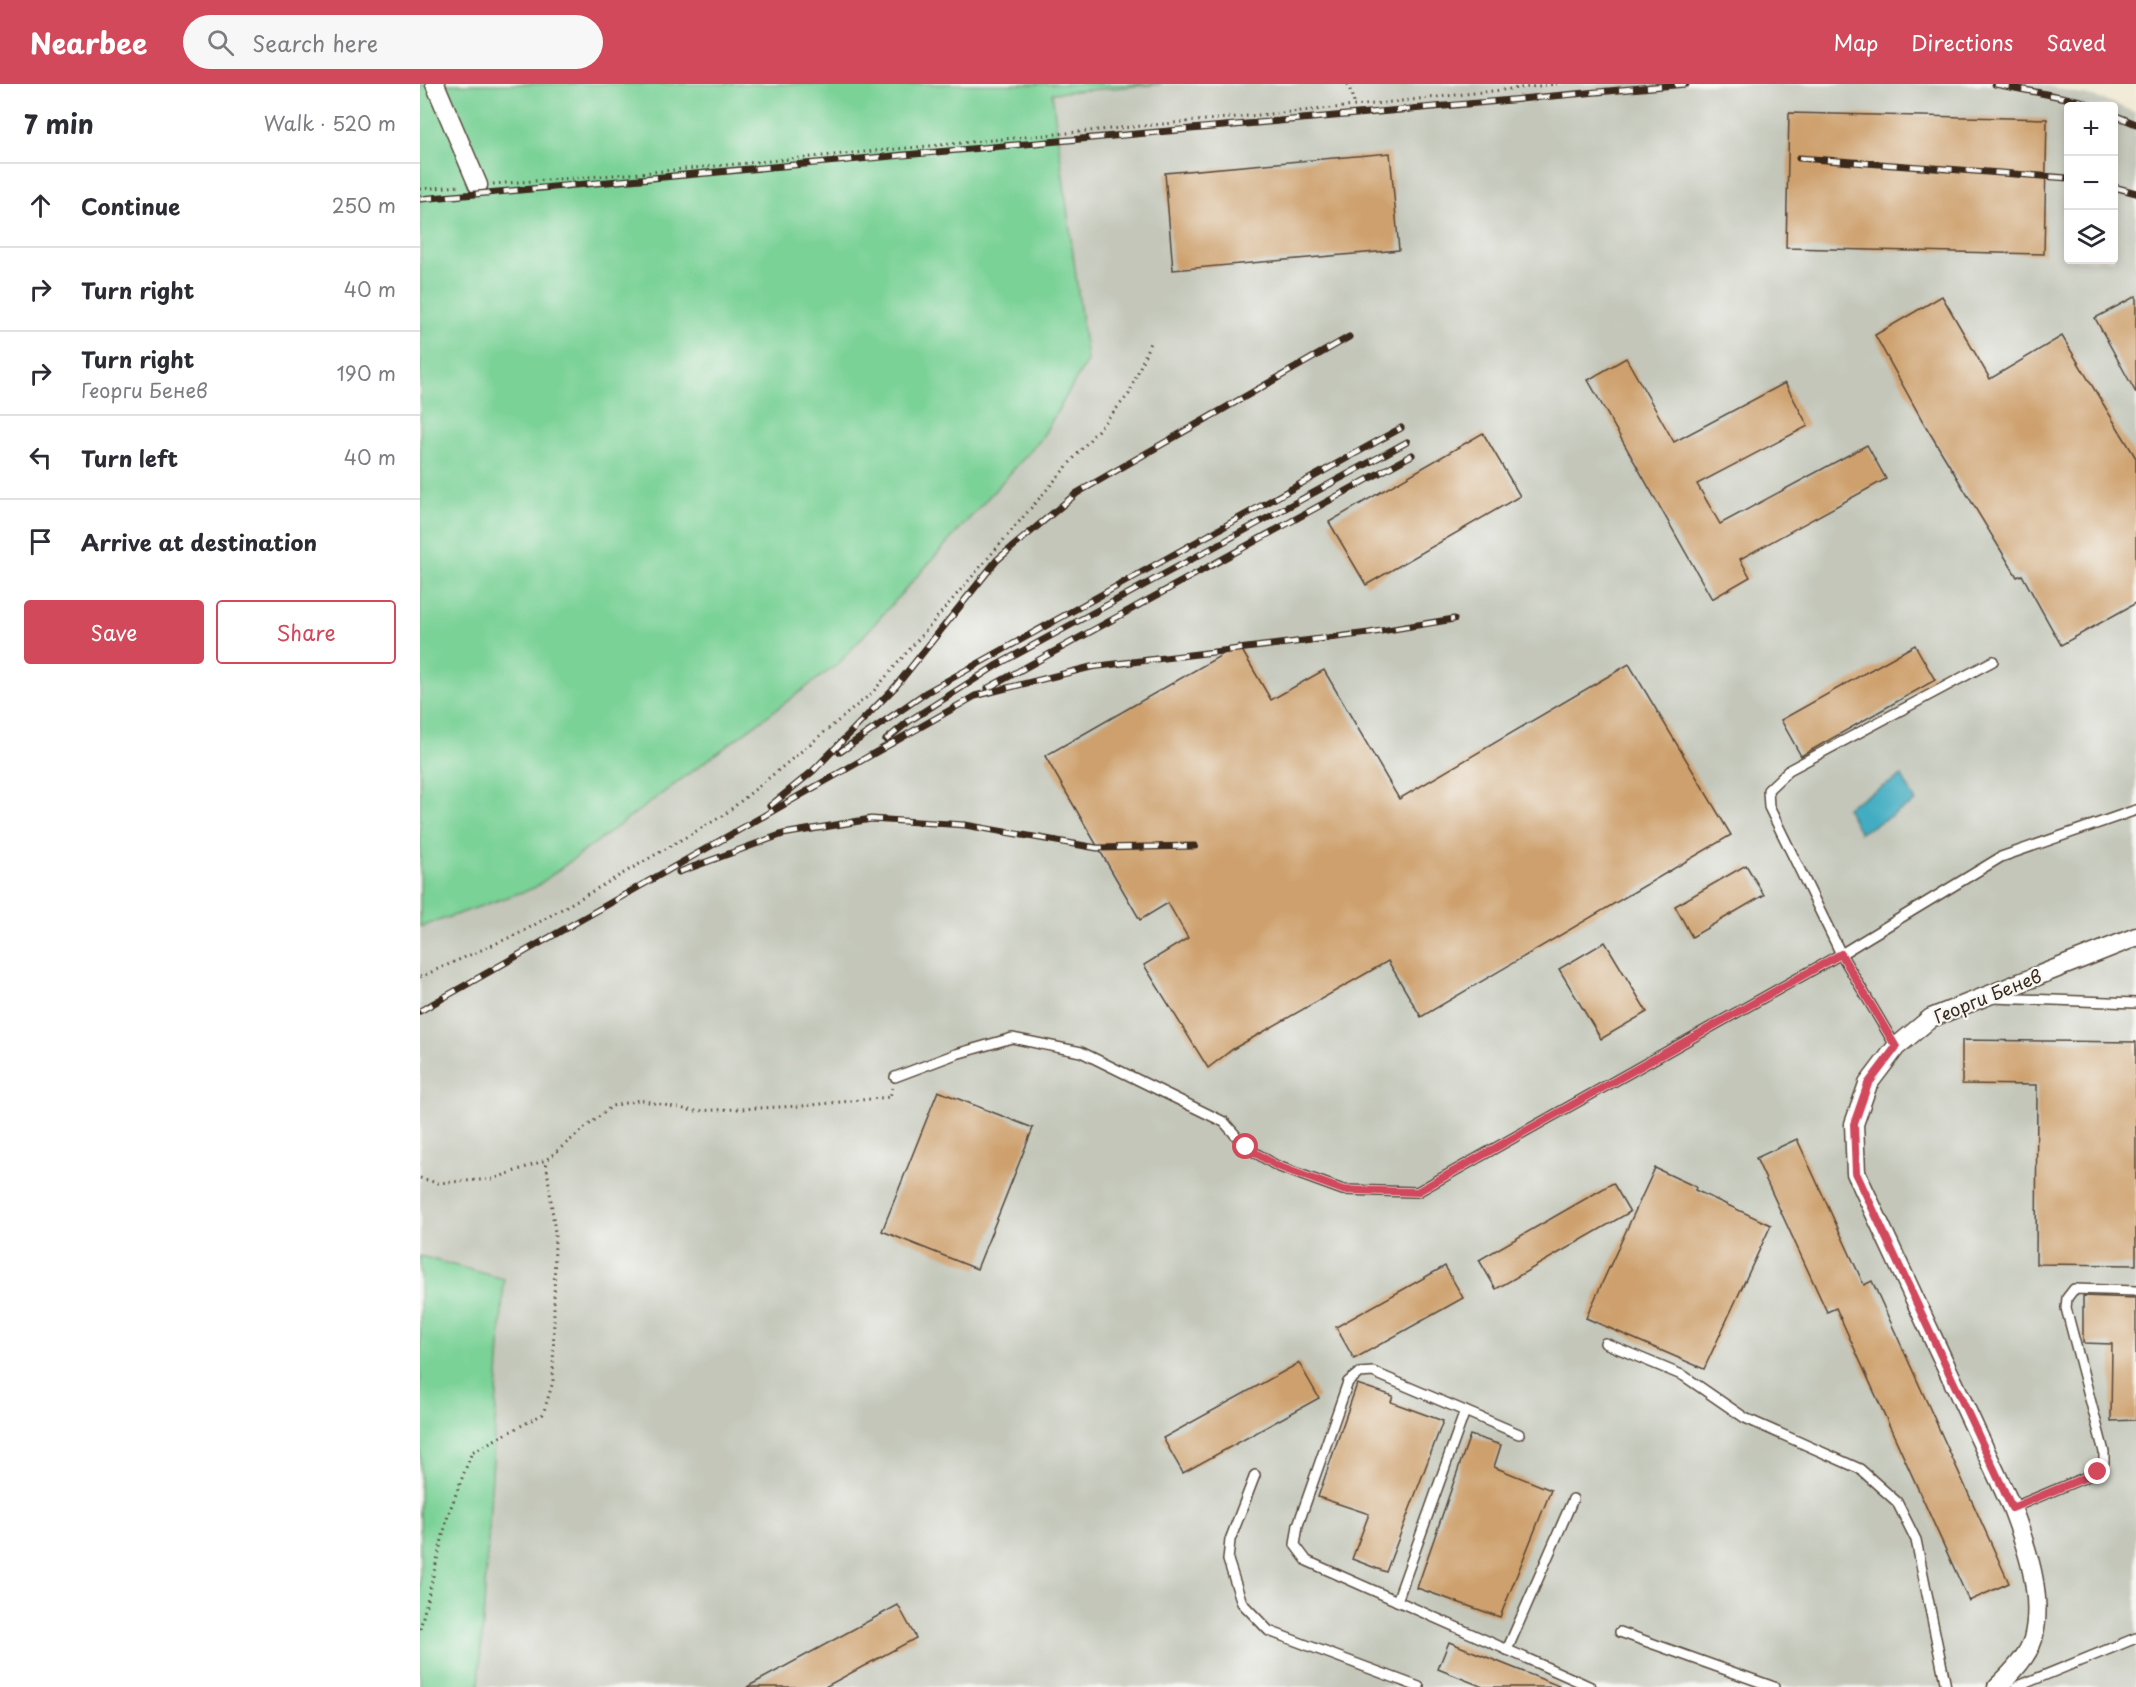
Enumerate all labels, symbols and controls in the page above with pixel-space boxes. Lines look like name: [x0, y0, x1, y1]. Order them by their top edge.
search box: [183, 15, 603, 69]
text: Nearbee: [30, 21, 147, 64]
icon: search: [204, 26, 237, 59]
text: Search here: [252, 26, 378, 59]
text: Map: [1833, 26, 1878, 58]
text: Directions: [1911, 26, 2013, 58]
text: Saved: [2046, 26, 2106, 58]
map controls: [2064, 102, 2118, 264]
button: +: [2064, 102, 2118, 156]
text: 7 min: [24, 104, 94, 143]
text: Walk · 520 m: [264, 108, 396, 138]
button: −: [2064, 156, 2118, 210]
icon: ahead: [24, 189, 57, 222]
text: Continue: [81, 189, 180, 222]
text: 250 m: [332, 190, 396, 220]
button: layers: [2064, 210, 2118, 264]
icon: right: [24, 273, 57, 306]
text: Turn right: [81, 273, 194, 306]
text: 40 m: [344, 274, 396, 304]
text: Turn right: [81, 342, 194, 375]
icon: right: [24, 357, 57, 390]
text: 190 m: [337, 358, 396, 388]
text: Георги Бенев: [81, 375, 208, 405]
icon: left: [24, 441, 57, 474]
text: Turn left: [81, 441, 178, 474]
text: 40 m: [344, 442, 396, 472]
icon: arrive: [24, 525, 57, 558]
text: Arrive at destination: [81, 525, 317, 558]
button: Save: [24, 600, 204, 664]
button: Share: [216, 600, 396, 664]
street label: Георги Бенев: [1930, 962, 2045, 1029]
route start: [1232, 1133, 1258, 1159]
route end: [2084, 1458, 2110, 1484]

